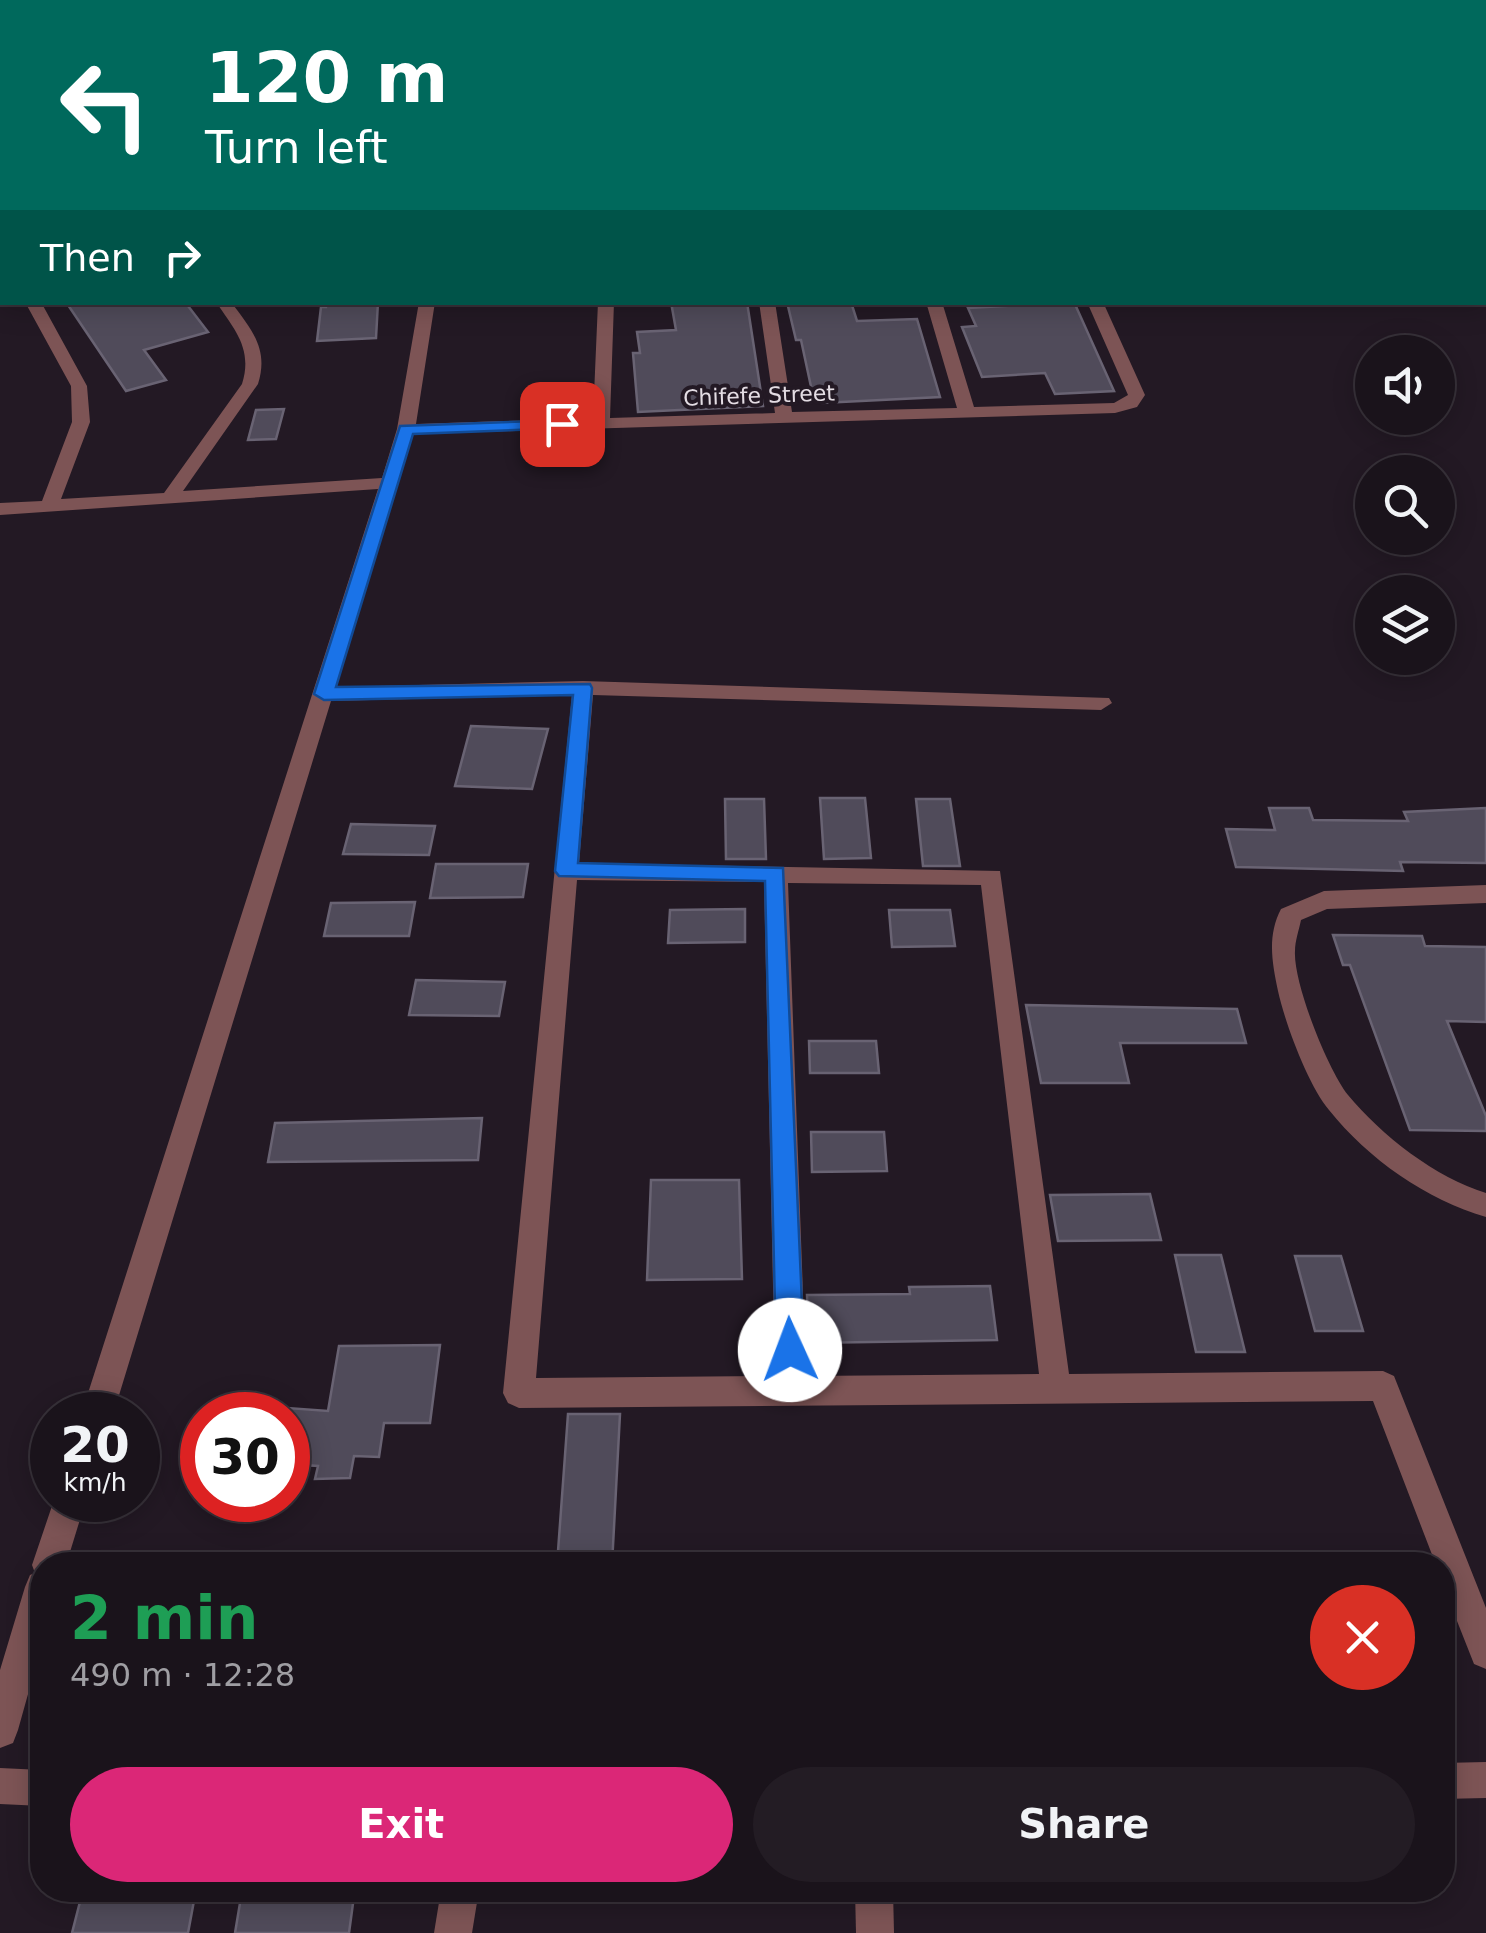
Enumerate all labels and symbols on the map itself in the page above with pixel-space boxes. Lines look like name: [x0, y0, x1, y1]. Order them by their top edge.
street label: Chifefe Street: [683, 380, 836, 411]
pin: [520, 382, 605, 467]
position arrow: [738, 1298, 842, 1402]
speed limit sign: 30: [180, 1392, 310, 1522]

